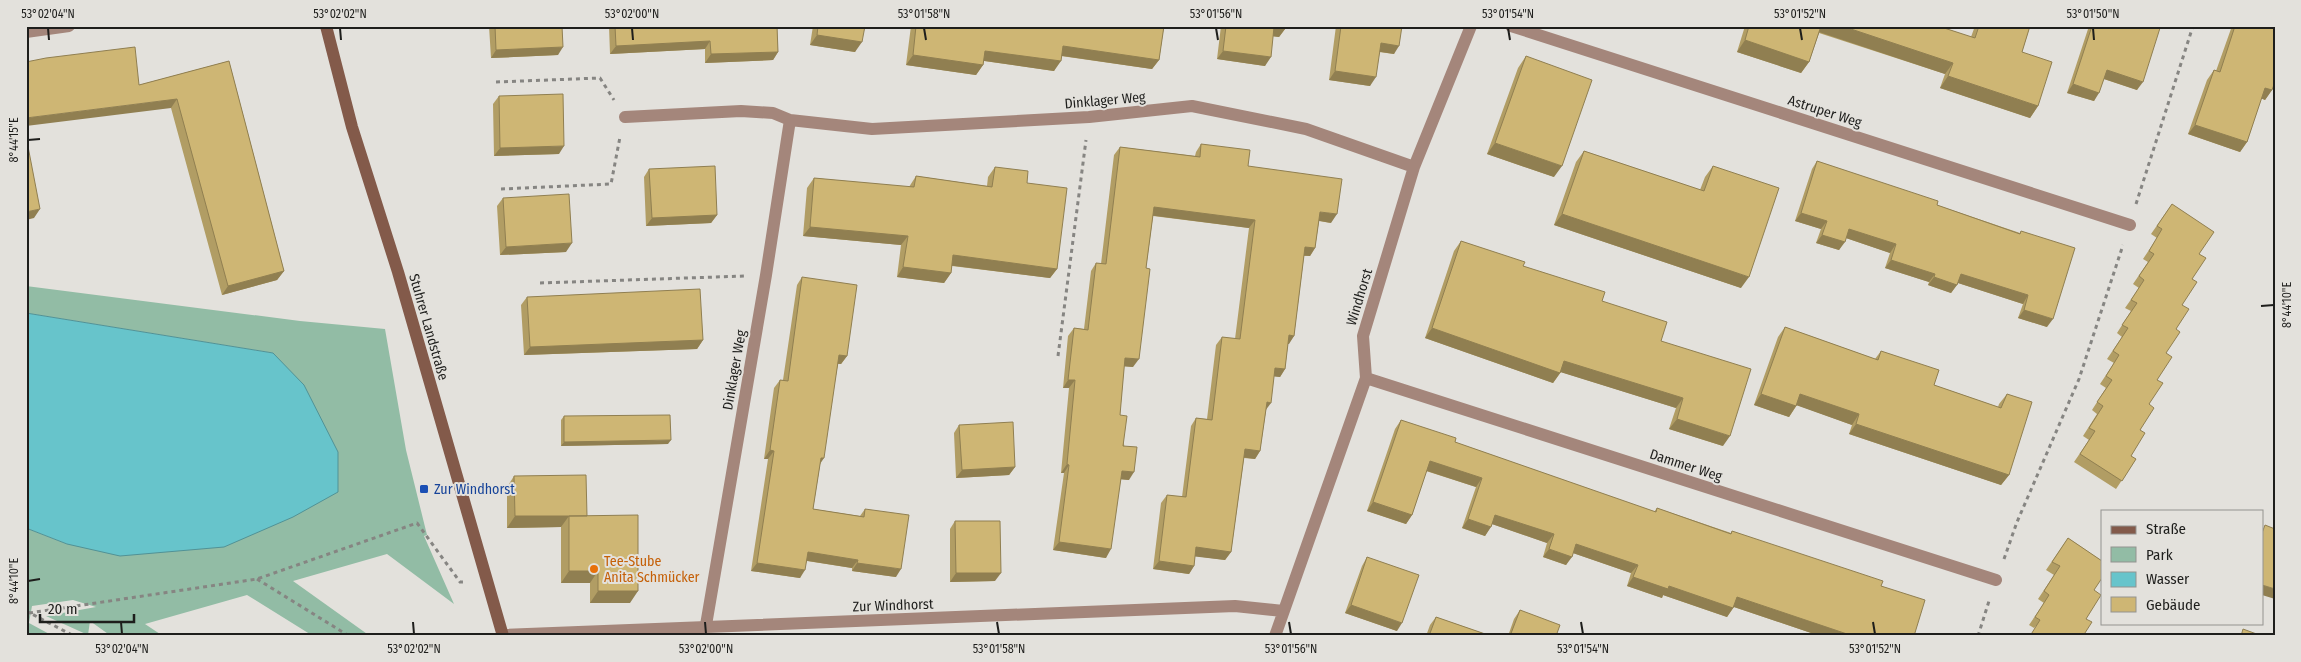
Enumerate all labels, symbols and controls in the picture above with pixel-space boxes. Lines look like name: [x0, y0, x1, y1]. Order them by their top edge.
text: 53°02'04"N: [21, 7, 75, 21]
text: 53°02'02"N: [313, 7, 367, 21]
text: 53°02'00"N: [605, 7, 659, 21]
text: 53°01'58"N: [898, 7, 950, 21]
text: 53°01'56"N: [1190, 7, 1242, 21]
text: 53°01'54"N: [1482, 7, 1534, 21]
text: 53°01'52"N: [1774, 7, 1826, 21]
text: 53°01'50"N: [2067, 7, 2119, 21]
street label: Dinklager Weg: [1064, 88, 1147, 113]
street label: Astruper Weg: [1786, 92, 1864, 132]
text: 8°44'15"E: [7, 117, 21, 163]
street label: Windhorst: [1343, 266, 1376, 328]
street label: Stuhrer Landstraße: [405, 272, 452, 382]
text: 8°44'10"E: [2280, 282, 2294, 328]
street label: Dinklager Weg: [719, 328, 750, 412]
street label: Dammer Weg: [1647, 446, 1725, 485]
place label: Zur Windhorst: [434, 481, 515, 498]
marker: Zur Windhorst: [418, 483, 430, 495]
legend: [2101, 510, 2264, 624]
text: Straße: [2146, 520, 2186, 538]
text: Park: [2146, 546, 2173, 564]
place label: Tee-Stube Anita Schmücker: [604, 553, 700, 586]
text: 8°44'10"E: [7, 558, 21, 604]
marker: Tee-Stube Anita Schmücker: [588, 563, 600, 575]
text: Wasser: [2146, 570, 2190, 588]
scale bar: [40, 592, 134, 624]
street label: Zur Windhorst: [852, 596, 934, 615]
text: Gebäude: [2146, 596, 2201, 614]
text: 20 m: [48, 600, 78, 618]
text: 53°02'04"N: [95, 642, 149, 656]
text: 53°02'02"N: [387, 642, 441, 656]
text: 53°02'00"N: [679, 642, 733, 656]
text: 53°01'58"N: [973, 642, 1025, 656]
text: 53°01'56"N: [1265, 642, 1317, 656]
text: 53°01'54"N: [1557, 642, 1609, 656]
text: 53°01'52"N: [1849, 642, 1901, 656]

